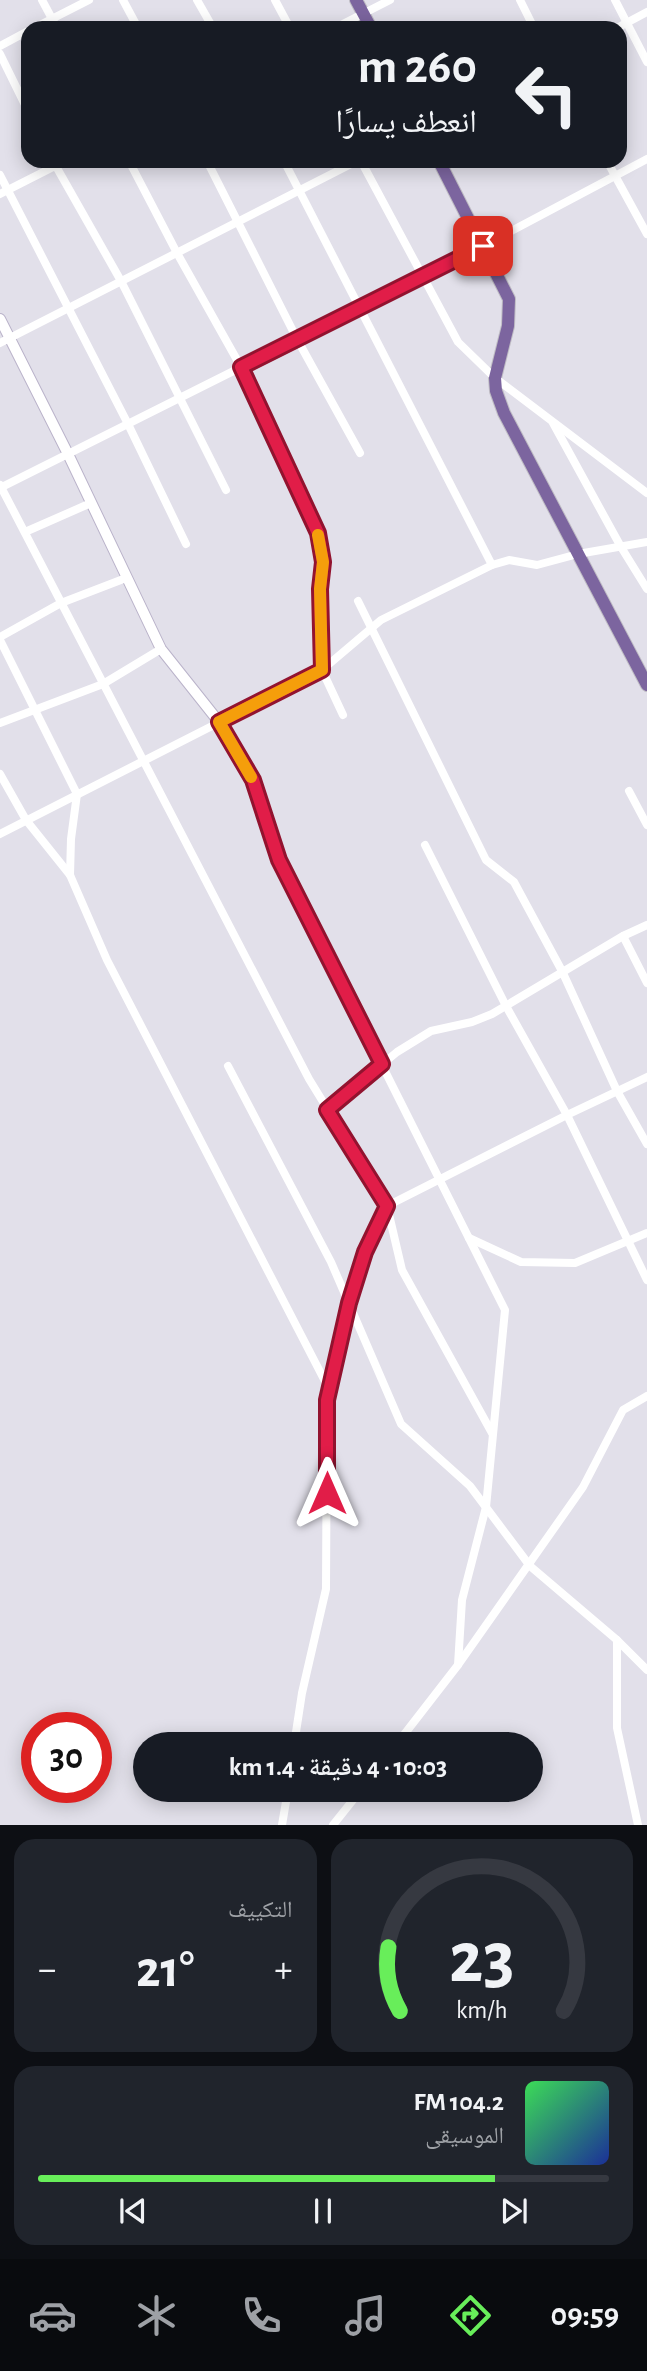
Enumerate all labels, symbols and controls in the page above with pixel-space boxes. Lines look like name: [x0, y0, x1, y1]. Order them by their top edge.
text: 260 m: [358, 43, 477, 92]
icon: left: [501, 49, 592, 140]
text: انعطف يسارًا: [336, 106, 477, 138]
pin: [453, 216, 513, 276]
icon: arrive: [464, 227, 502, 265]
position arrow: [290, 1456, 364, 1530]
speed limit sign: 30: [21, 1712, 112, 1803]
text: 10:03 · 4 دقيقة · 1.4 km: [229, 1754, 447, 1780]
text: التكييف: [228, 1899, 293, 1922]
text: 23: [449, 1924, 515, 1997]
text: 21°: [136, 1944, 194, 1996]
text: −: [38, 1951, 56, 1989]
text: +: [274, 1951, 292, 1989]
text: km/h: [456, 1998, 508, 2023]
text: 104.2 FM: [414, 2089, 504, 2115]
text: الموسيقى: [425, 2125, 504, 2148]
icon: previous: [114, 2192, 152, 2230]
icon: pause: [304, 2192, 342, 2230]
icon: next: [495, 2192, 533, 2230]
icon: car: [28, 2291, 77, 2340]
icon: climate: [132, 2291, 181, 2340]
icon: phone: [237, 2291, 286, 2340]
icon: music: [341, 2291, 390, 2340]
icon: directions: [446, 2291, 495, 2340]
text: 09:59: [550, 2299, 619, 2331]

